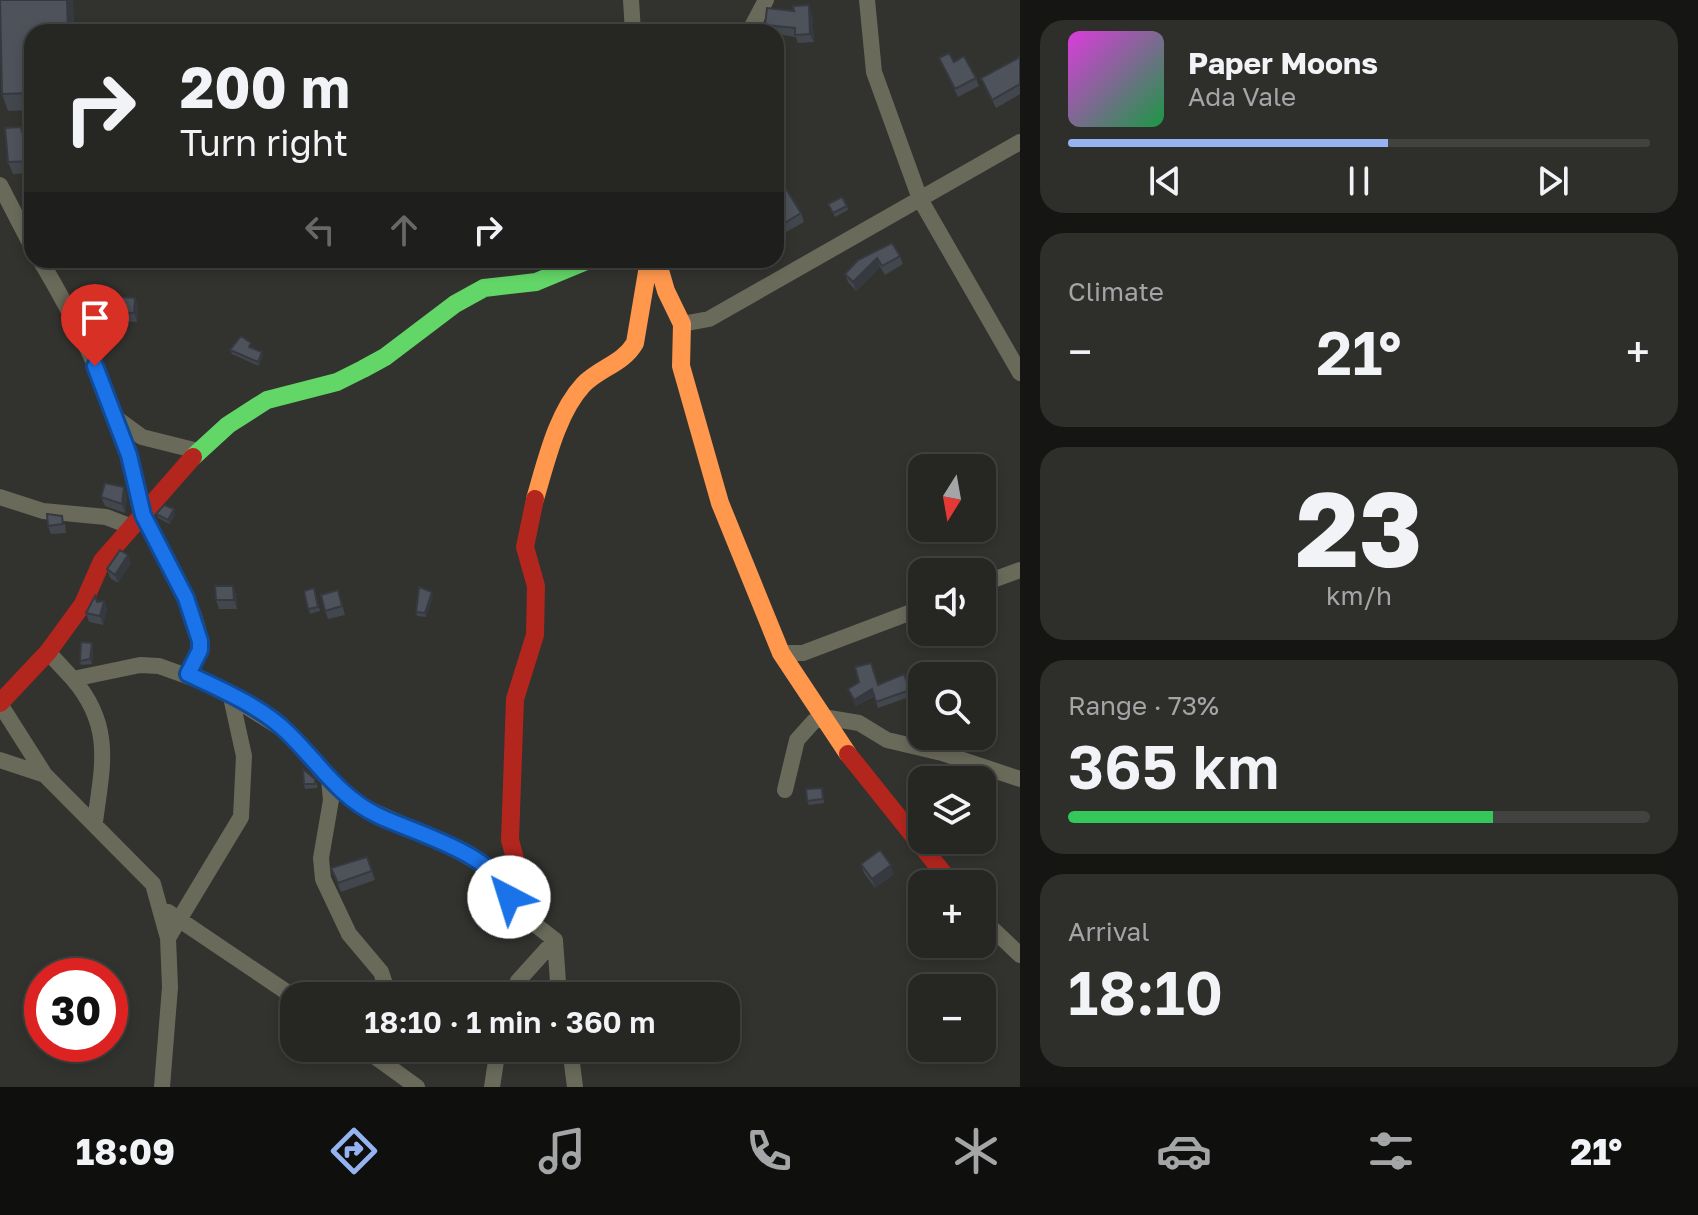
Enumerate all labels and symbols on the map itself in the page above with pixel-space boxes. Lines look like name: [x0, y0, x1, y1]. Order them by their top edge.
pin: [61, 284, 129, 366]
north arrow: [908, 454, 996, 542]
position arrow: [467, 855, 551, 939]
speed limit sign: 30: [24, 958, 128, 1062]

